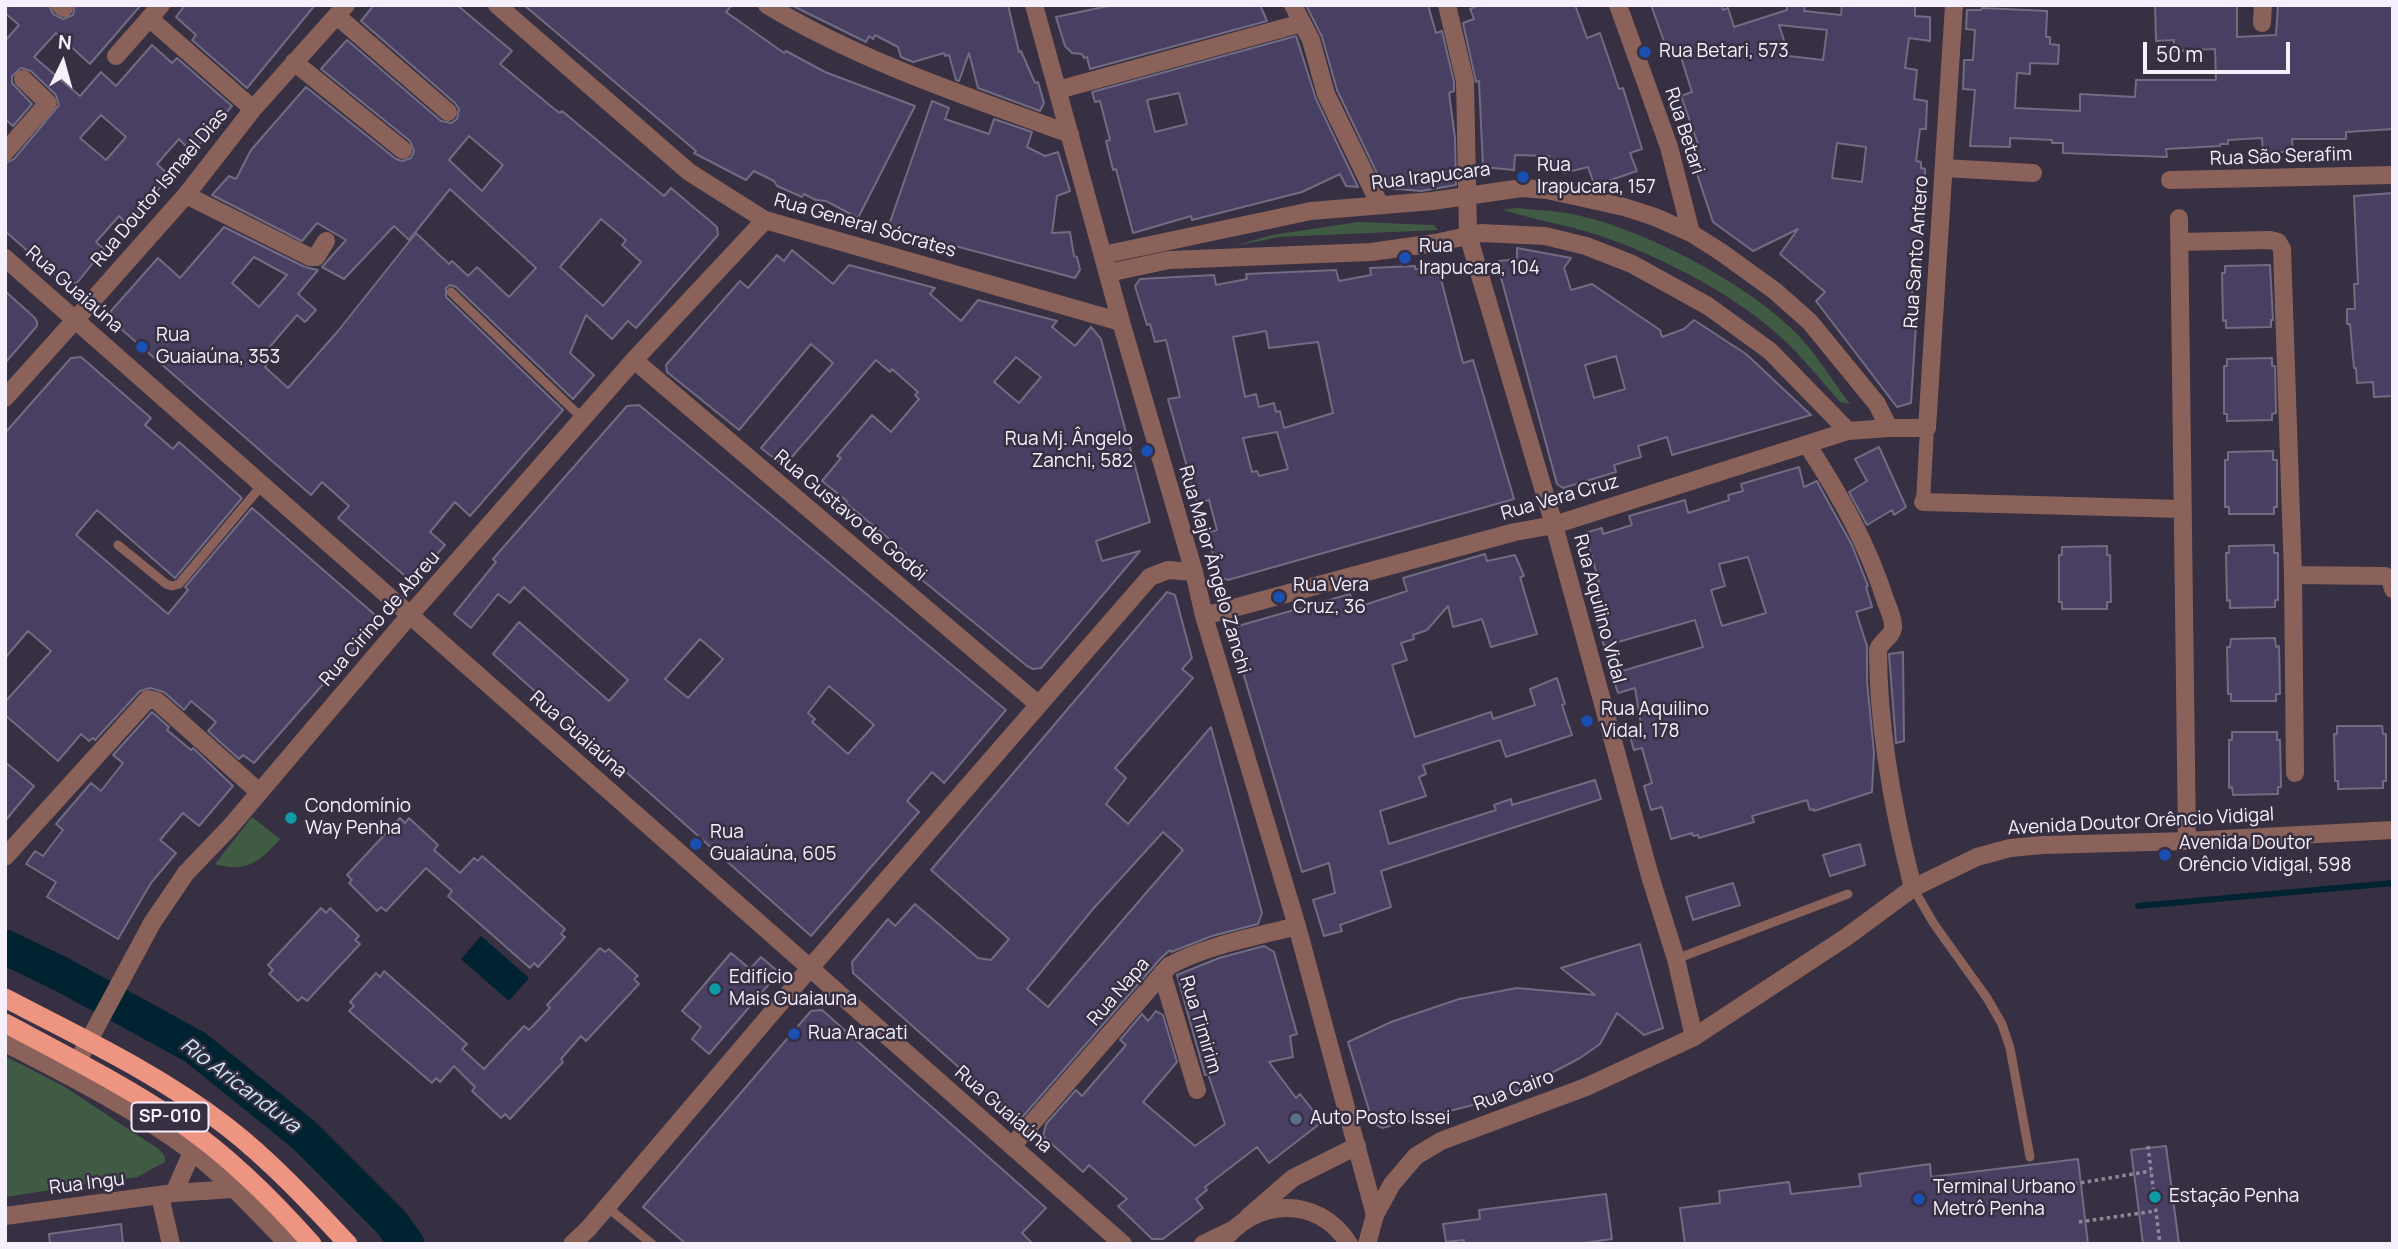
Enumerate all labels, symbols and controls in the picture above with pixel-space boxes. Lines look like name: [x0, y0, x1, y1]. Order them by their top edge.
north arrow: [28, 28, 98, 98]
scale bar: [2146, 28, 2293, 72]
text: N: [57, 29, 73, 56]
text: 50 m: [2156, 40, 2203, 68]
place label: Rua Betari, 573: [1659, 41, 1789, 63]
marker: Rua Betari, 573: [1637, 44, 1653, 60]
street label: Rua Betari: [1659, 85, 1709, 177]
street label: Rua Doutor Ismael Dias: [87, 104, 233, 272]
street label: Rua São Serafim: [2209, 143, 2353, 171]
place label: Rua Irapucara, 157: [1537, 155, 1656, 199]
street label: Rua Irapucara: [1370, 158, 1492, 196]
marker: Rua Irapucara, 157: [1515, 169, 1531, 185]
street label: Rua Santo Antero: [1900, 175, 1934, 329]
street label: Rua General Sócrates: [771, 189, 959, 263]
place label: Rua Irapucara, 104: [1419, 236, 1540, 280]
street label: Rua Guaiaúna: [21, 242, 127, 338]
marker: Rua Irapucara, 104: [1397, 250, 1413, 266]
place label: Rua Guaiaúna, 353: [156, 325, 280, 369]
marker: Rua Guaiaúna, 353: [134, 339, 150, 355]
place label: Rua Mj. Ângelo Zanchi, 582: [1005, 429, 1133, 473]
marker: Rua Mj. Ângelo Zanchi, 582: [1139, 443, 1155, 459]
street label: Rua Gustavo de Godói: [769, 446, 931, 586]
street label: Rua Major Ângelo Zanchi: [1173, 463, 1255, 677]
street label: Rua Vera Cruz: [1498, 470, 1622, 526]
street label: Rua Aquilino Vidal: [1568, 532, 1630, 686]
street label: Rua Cirino de Abreu: [315, 547, 445, 691]
place label: Rua Vera Cruz, 36: [1293, 575, 1369, 619]
marker: Rua Vera Cruz, 36: [1271, 589, 1287, 605]
street label: Rua Guaiaúna: [525, 687, 631, 783]
place label: Rua Aquilino Vidal, 178: [1601, 699, 1709, 743]
marker: Rua Aquilino Vidal, 178: [1579, 713, 1595, 729]
place label: Condomínio Way Penha: [305, 796, 411, 840]
street label: Avenida Doutor Orêncio Vidigal: [2007, 804, 2275, 840]
marker: Condomínio Way Penha: [283, 810, 299, 826]
place label: Rua Guaiaúna, 605: [710, 822, 837, 866]
place label: Avenida Doutor Orêncio Vidigal, 598: [2179, 833, 2351, 877]
marker: Rua Guaiaúna, 605: [688, 836, 704, 852]
marker: Avenida Doutor Orêncio Vidigal, 598: [2157, 847, 2173, 863]
street label: Rua Napa: [1083, 953, 1155, 1031]
place label: Edifício Mais Guaiauna: [729, 967, 857, 1011]
street label: Rua Timirim: [1174, 973, 1226, 1077]
marker: Edifício Mais Guaiauna: [707, 981, 723, 997]
place label: Rua Aracati: [808, 1023, 908, 1045]
marker: Rua Aracati: [786, 1026, 802, 1042]
water label: Rio Aricanduva: [175, 1033, 305, 1139]
street label: Rua Guaiaúna: [950, 1062, 1056, 1158]
street label: Rua Cairo: [1471, 1065, 1557, 1117]
road number: SP-010: [132, 1102, 208, 1132]
place label: Auto Posto Issei: [1310, 1108, 1450, 1130]
marker: Auto Posto Issei: [1288, 1111, 1304, 1127]
street label: Rua Ingu: [48, 1168, 126, 1200]
place label: Terminal Urbano Metrô Penha: [1933, 1177, 2076, 1221]
place label: Estação Penha: [2169, 1186, 2299, 1208]
marker: Estação Penha: [2147, 1189, 2163, 1205]
marker: Terminal Urbano Metrô Penha: [1911, 1191, 1927, 1207]

